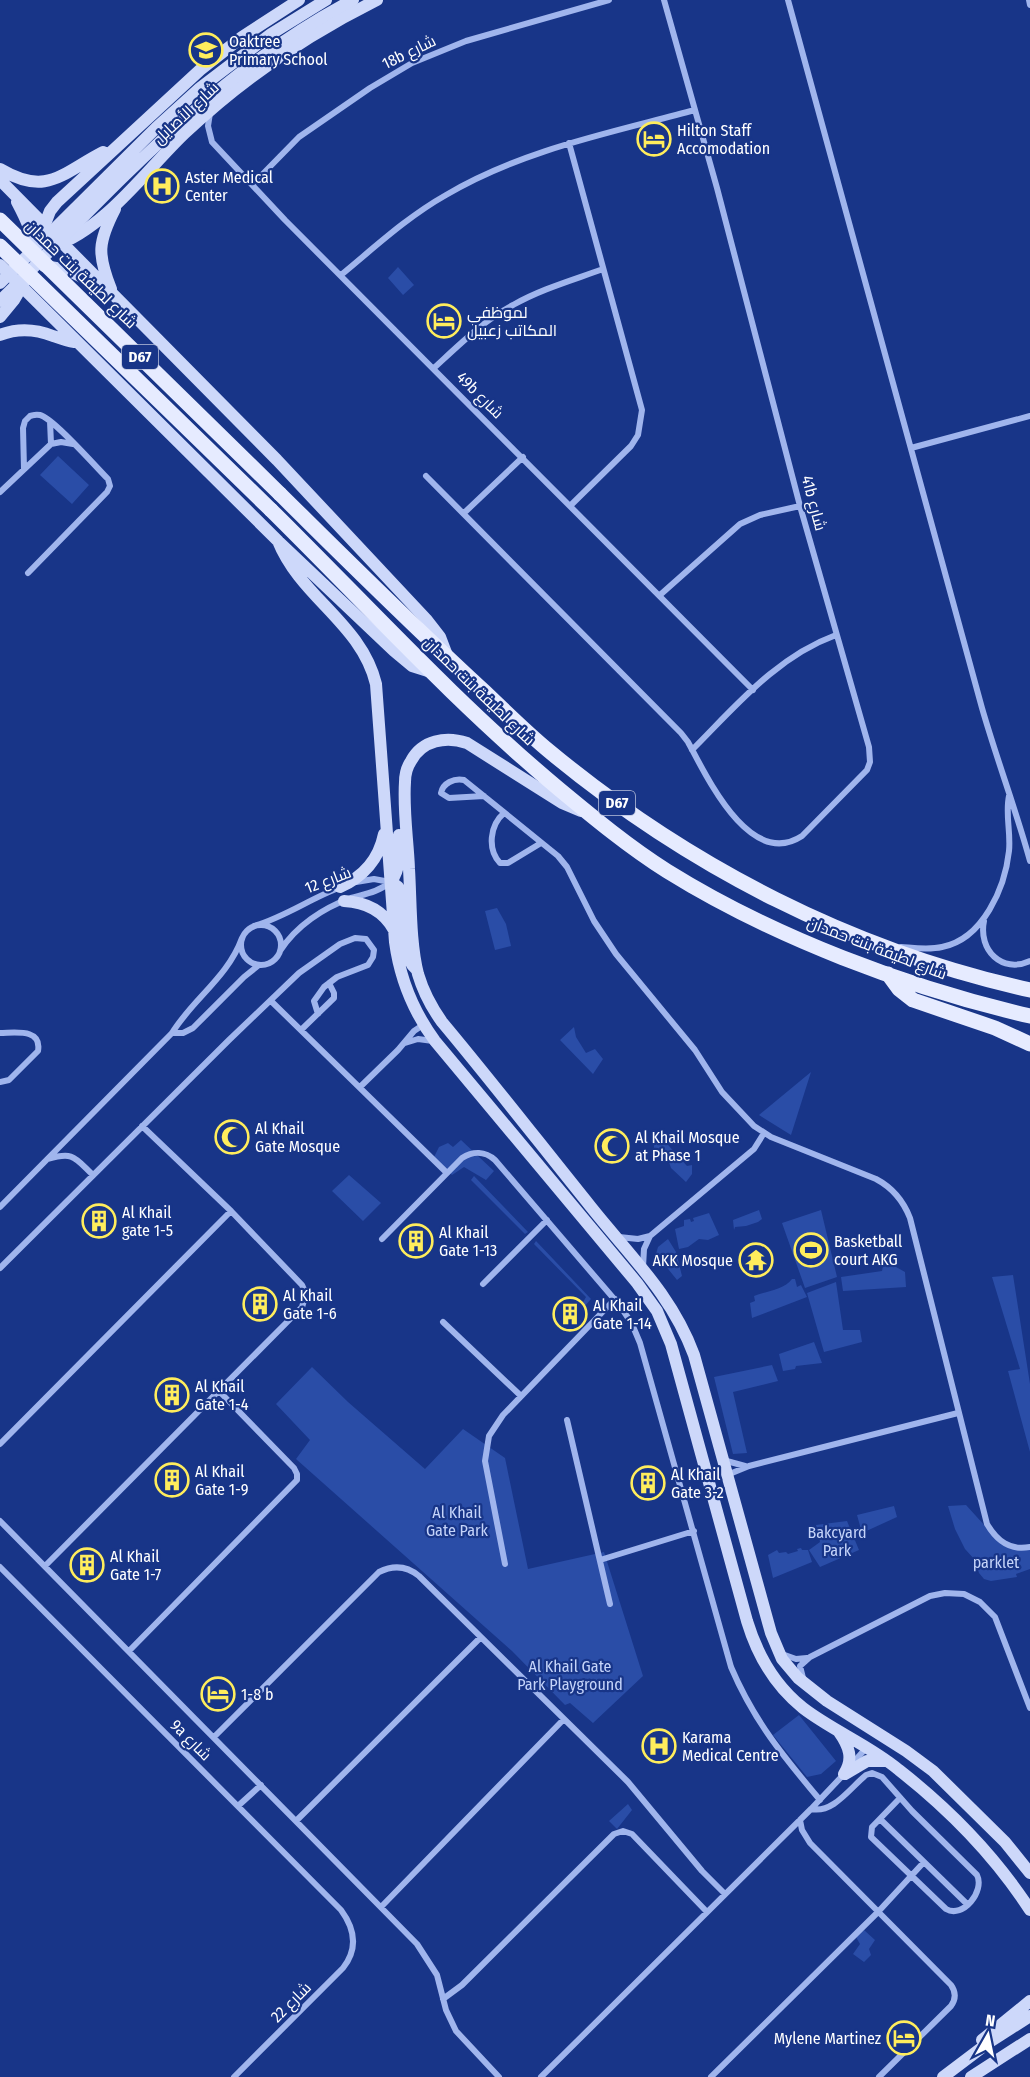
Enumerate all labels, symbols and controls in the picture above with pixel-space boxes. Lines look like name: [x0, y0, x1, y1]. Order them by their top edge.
street label: 18b شارع: [379, 31, 440, 75]
school or university icon: Oaktree Primary School: [188, 32, 224, 68]
place label: Oaktree Primary School: [229, 32, 328, 69]
street label: شارع الأصايل: [149, 78, 224, 150]
hotel icon: Hilton Staff Accomodation: [636, 121, 672, 157]
place label: Hilton Staff Accomodation: [677, 121, 770, 158]
hospital icon: Aster Medical Center: [144, 168, 180, 204]
place label: Aster Medical Center: [185, 168, 273, 205]
street label: شارع لطيفة بنت حمدان: [20, 216, 141, 334]
hotel icon: لموظفي المكاتب زعبيل: [426, 303, 462, 339]
place label: لموظفي المكاتب زعبيل: [467, 303, 557, 341]
road number: D67: [122, 345, 158, 369]
street label: 49b شارع: [451, 368, 507, 424]
street label: 41b شارع: [796, 473, 830, 533]
street label: شارع لطيفة بنت حمدان: [418, 633, 539, 751]
road number: D67: [599, 791, 635, 815]
street label: شارع 12: [302, 863, 355, 899]
street label: شارع لطيفة بنت حمدان: [804, 913, 950, 985]
mosque icon: Al Khail Gate Mosque: [214, 1119, 250, 1155]
place label: Al Khail Gate Mosque: [255, 1119, 340, 1156]
mosque icon: Al Khail Mosque at Phase 1: [594, 1128, 630, 1164]
place label: Al Khail Mosque at Phase 1: [635, 1128, 740, 1165]
building icon: Al Khail gate 1-5: [81, 1203, 117, 1239]
place label: Al Khail gate 1-5: [122, 1203, 173, 1240]
building icon: Al Khail Gate 1-13: [398, 1223, 434, 1259]
place label: Al Khail Gate 1-13: [439, 1223, 497, 1260]
sports icon: Basketball court AKG: [793, 1232, 829, 1268]
place label: Basketball court AKG: [834, 1232, 902, 1269]
temple icon: AKK Mosque: [738, 1242, 774, 1278]
place label: AKK Mosque: [652, 1251, 733, 1270]
building icon: Al Khail Gate 1-6: [242, 1286, 278, 1322]
place label: Al Khail Gate 1-6: [283, 1286, 337, 1323]
building icon: Al Khail Gate 1-14: [552, 1296, 588, 1332]
place label: Al Khail Gate 1-14: [593, 1296, 652, 1333]
building icon: Al Khail Gate 1-4: [154, 1377, 190, 1413]
place label: Al Khail Gate 1-4: [195, 1377, 249, 1414]
building icon: Al Khail Gate 1-9: [154, 1462, 190, 1498]
place label: Al Khail Gate 1-9: [195, 1462, 249, 1499]
building icon: Al Khail Gate 3-2: [630, 1465, 666, 1501]
place label: Al Khail Gate 3-2: [671, 1465, 724, 1502]
park label: Al Khail Gate Park: [426, 1503, 489, 1540]
park label: Bakcyard Park: [807, 1523, 867, 1560]
building icon: Al Khail Gate 1-7: [69, 1547, 105, 1583]
place label: Al Khail Gate 1-7: [110, 1547, 162, 1584]
park label: parklet: [973, 1553, 1020, 1572]
park label: Al Khail Gate Park Playground: [517, 1657, 623, 1694]
hotel icon: 1-8 b: [200, 1676, 236, 1712]
place label: 1-8 b: [241, 1685, 273, 1704]
street label: 9a شارع: [165, 1716, 215, 1766]
hospital icon: Karama Medical Centre: [641, 1728, 677, 1764]
place label: Karama Medical Centre: [682, 1728, 779, 1765]
street label: شارع 22: [267, 1978, 316, 2027]
north arrow: [958, 2005, 1018, 2065]
text: N: [984, 2011, 996, 2031]
hotel icon: Mylene Martinez: [886, 2020, 922, 2056]
place label: Mylene Martinez: [774, 2029, 881, 2048]

